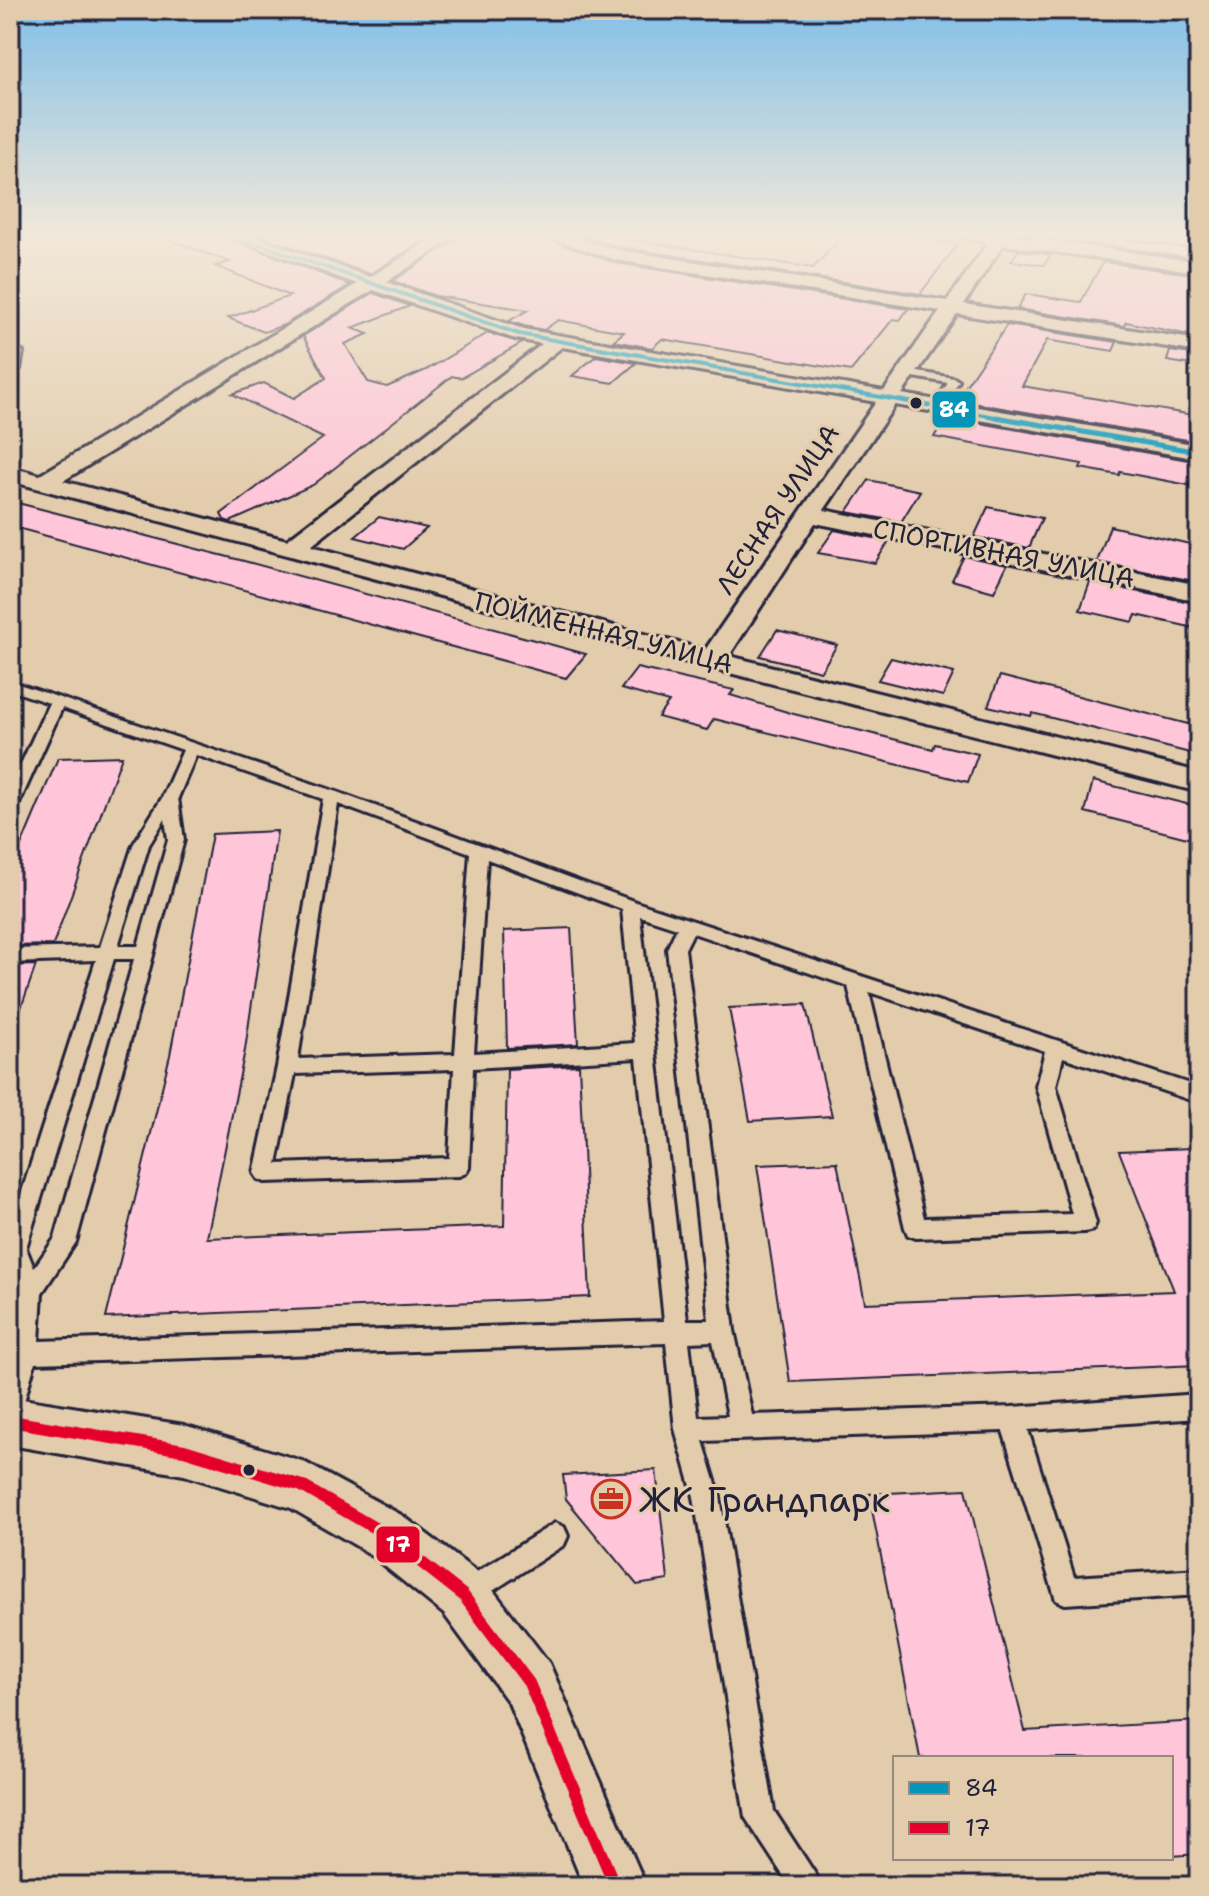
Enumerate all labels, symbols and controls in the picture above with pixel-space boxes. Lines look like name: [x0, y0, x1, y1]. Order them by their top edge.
line badge: 84: [931, 390, 977, 429]
unlabelled marker: [908, 395, 924, 411]
text: 84: [939, 395, 970, 424]
street label: ЛЕСНАЯ УЛИЦА: [707, 417, 847, 601]
street label: СПОРТИВНАЯ УЛИЦА: [870, 510, 1138, 596]
street label: ПОЙМЕННАЯ УЛИЦА: [471, 583, 737, 681]
unlabelled marker: [241, 1462, 257, 1478]
place label: ЖК Грандпарк: [639, 1475, 890, 1524]
office icon: ЖК Грандпарк: [590, 1478, 632, 1520]
line badge: 17: [375, 1525, 421, 1564]
text: 17: [385, 1530, 411, 1559]
legend: [893, 1756, 1173, 1860]
text: 84: [965, 1772, 998, 1804]
text: 17: [965, 1812, 991, 1844]

